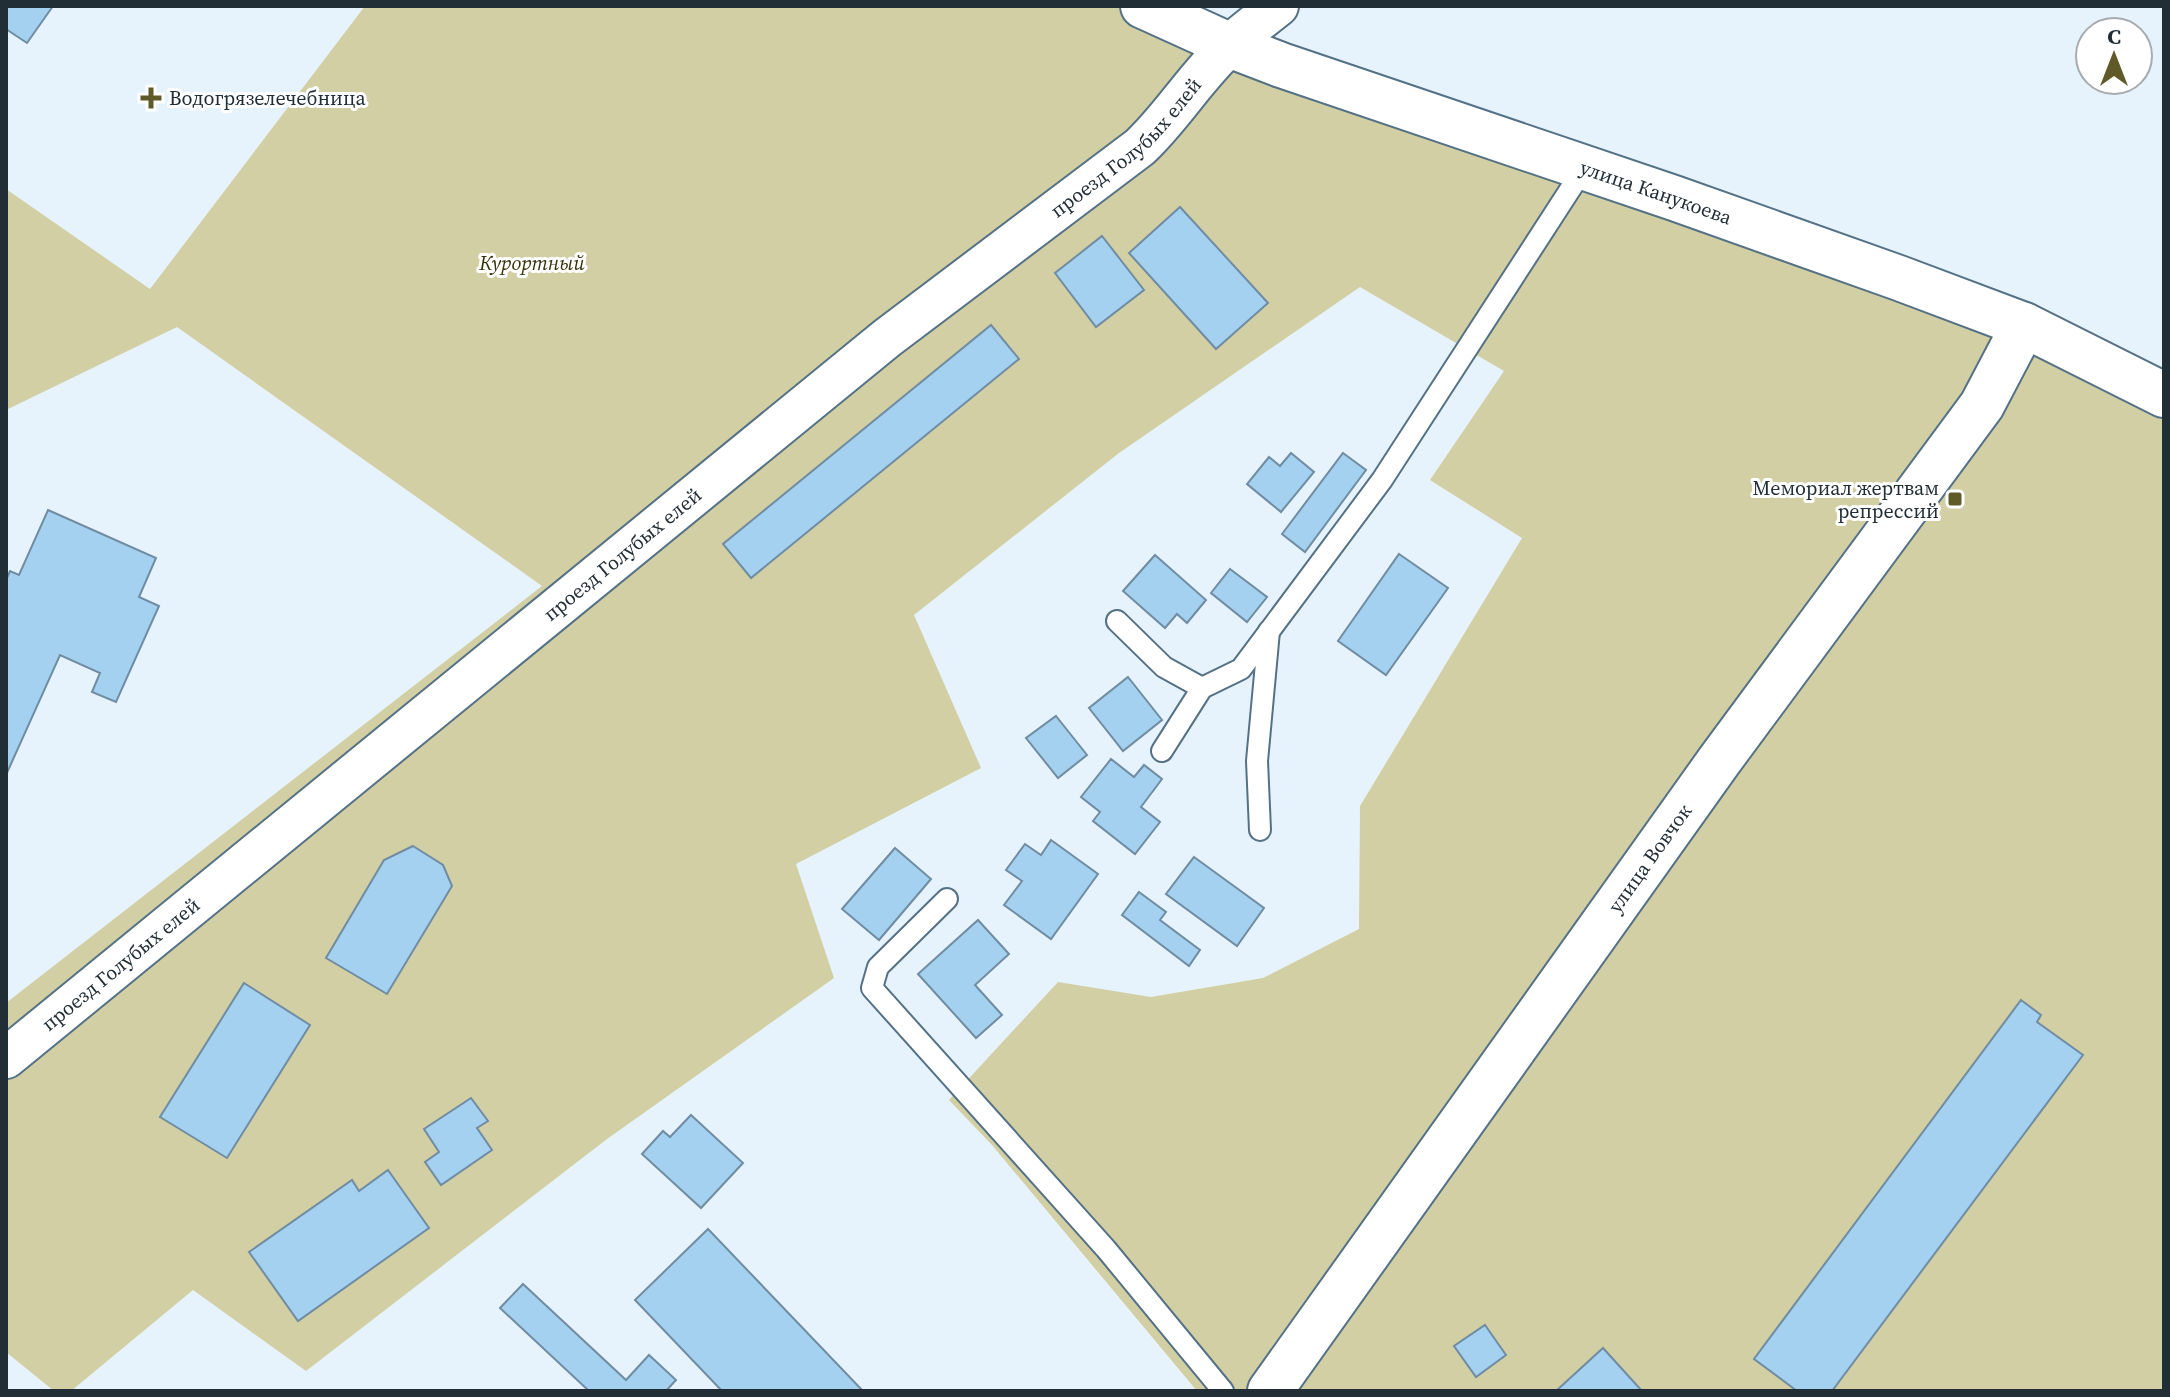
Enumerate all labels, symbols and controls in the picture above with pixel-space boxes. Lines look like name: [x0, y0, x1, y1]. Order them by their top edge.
north arrow: [2074, 16, 2154, 96]
text: С: [2107, 21, 2121, 51]
street label: проезд Голубых елей: [1044, 72, 1208, 224]
place label: Водогрязелечебница: [169, 84, 366, 112]
marker: Водогрязелечебница: [140, 87, 162, 109]
street label: улица Канукоева: [1576, 153, 1736, 232]
park label: Курортный: [478, 249, 585, 277]
place label: Мемориал жертвам репрессий: [1753, 474, 1939, 525]
street label: проезд Голубых елей: [537, 481, 708, 627]
marker: Мемориал жертвам репрессий: [1946, 490, 1964, 508]
street label: улица Вовчок: [1601, 798, 1698, 919]
street label: проезд Голубых елей: [35, 891, 206, 1038]

